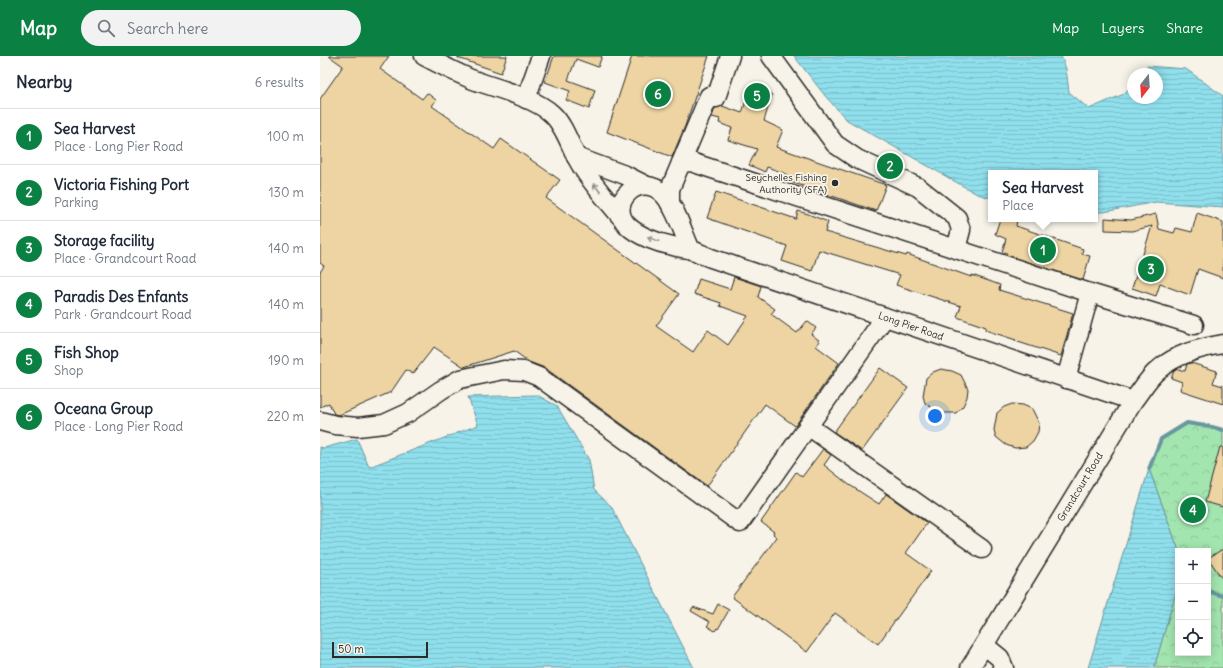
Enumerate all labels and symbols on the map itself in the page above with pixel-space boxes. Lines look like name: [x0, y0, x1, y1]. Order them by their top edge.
north arrow: [1127, 68, 1163, 104]
pin: 6: [645, 79, 671, 109]
pin: 5: [744, 81, 770, 111]
pin: 2: [877, 151, 903, 181]
place label: Seychelles Fishing Authority (SFA): [745, 171, 827, 196]
marker: Seychelles Fishing Authority (SFA): [830, 178, 840, 188]
one-way arrow: [593, 182, 602, 193]
one-way arrow: [648, 235, 660, 243]
pin: 1: [1030, 235, 1056, 265]
pin: 3: [1138, 254, 1164, 284]
street label: Long Pier Road: [877, 309, 945, 343]
your location: [925, 406, 945, 426]
street label: Grandcourt Road: [1054, 450, 1106, 524]
pin: 4: [1180, 495, 1206, 525]
scale bar: [332, 640, 428, 659]

